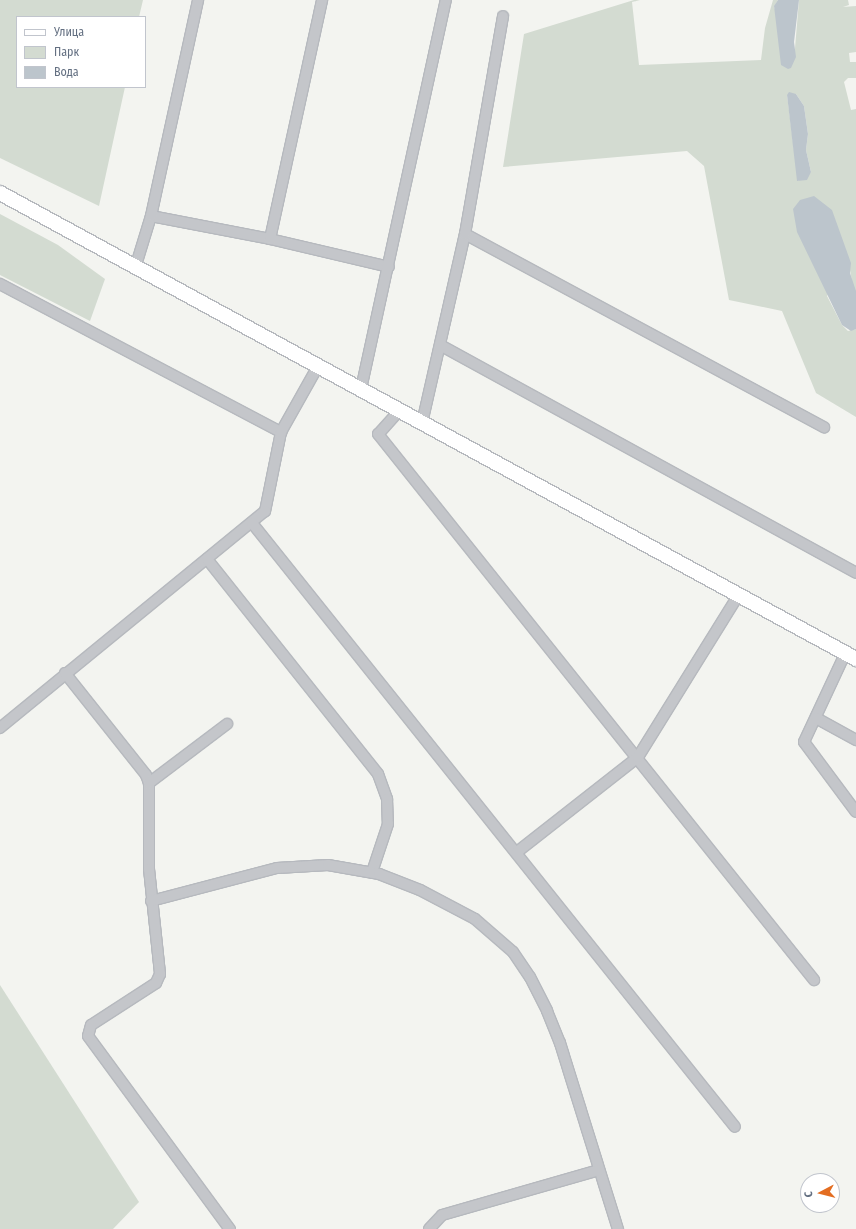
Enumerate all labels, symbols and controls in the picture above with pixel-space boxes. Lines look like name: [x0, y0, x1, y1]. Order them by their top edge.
legend: [16, 16, 146, 88]
text: Улица: [54, 25, 84, 39]
text: Парк: [54, 45, 79, 59]
text: Вода: [54, 65, 79, 79]
north arrow: [800, 1173, 840, 1213]
text: С: [802, 1191, 815, 1198]

